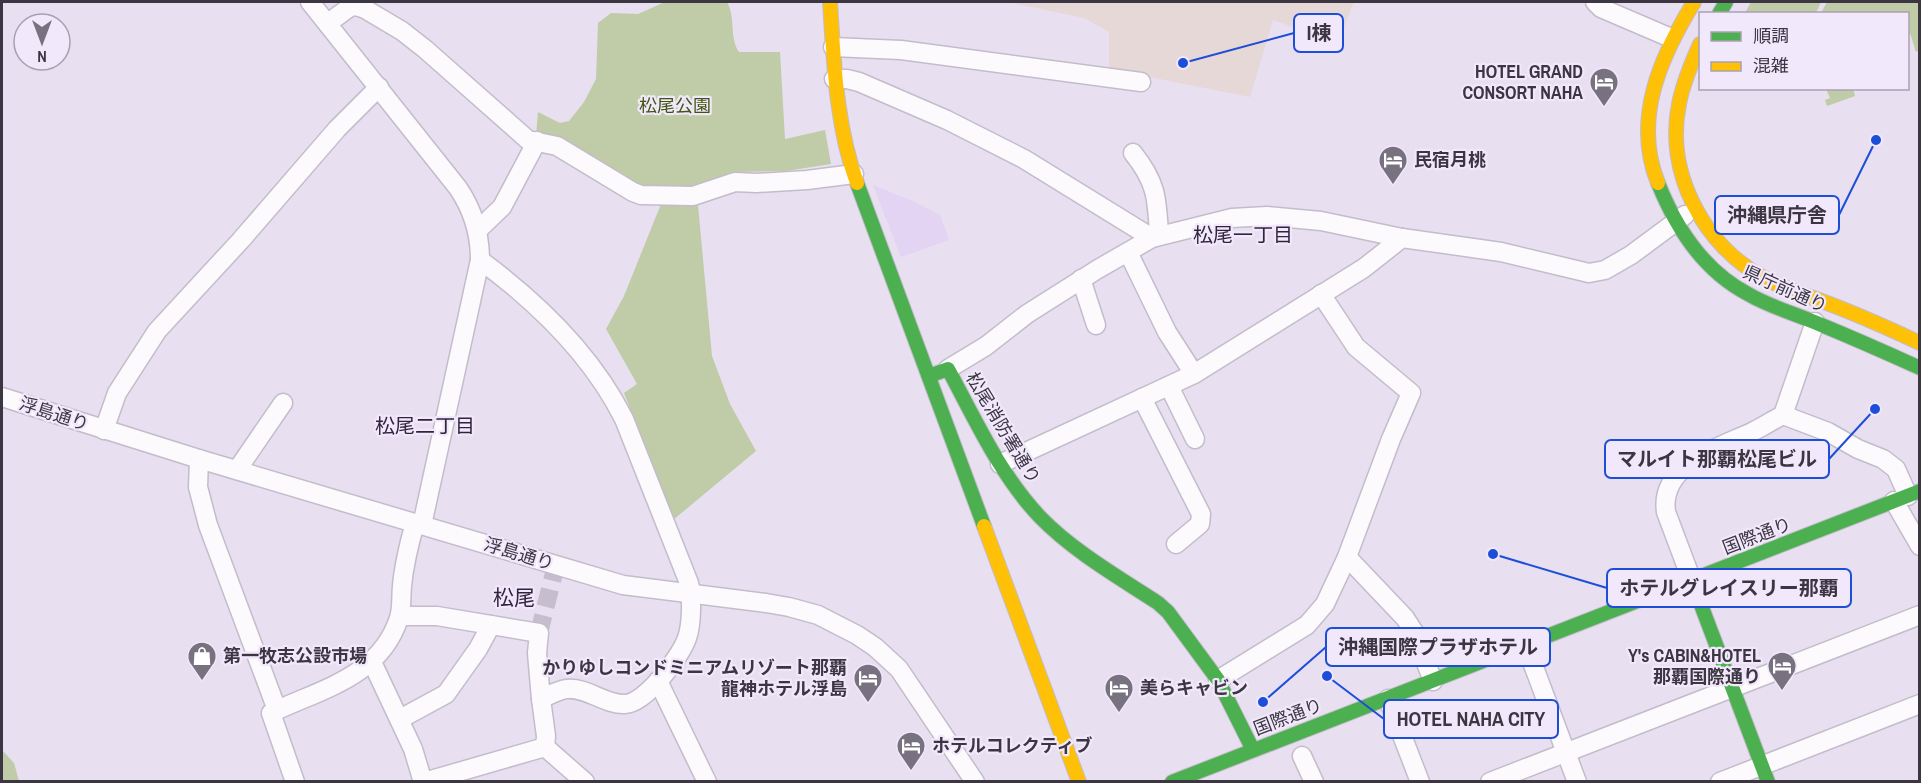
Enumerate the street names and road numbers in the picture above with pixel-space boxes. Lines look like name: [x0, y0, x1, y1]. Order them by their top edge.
street label: 県庁前通り: [1739, 259, 1831, 318]
street label: 松尾消防署通り: [960, 367, 1047, 488]
street label: 浮島通り: [16, 391, 92, 437]
street label: 国際通り: [1719, 511, 1795, 560]
street label: 浮島通り: [481, 531, 557, 576]
street label: 国際通り: [1250, 692, 1326, 741]

